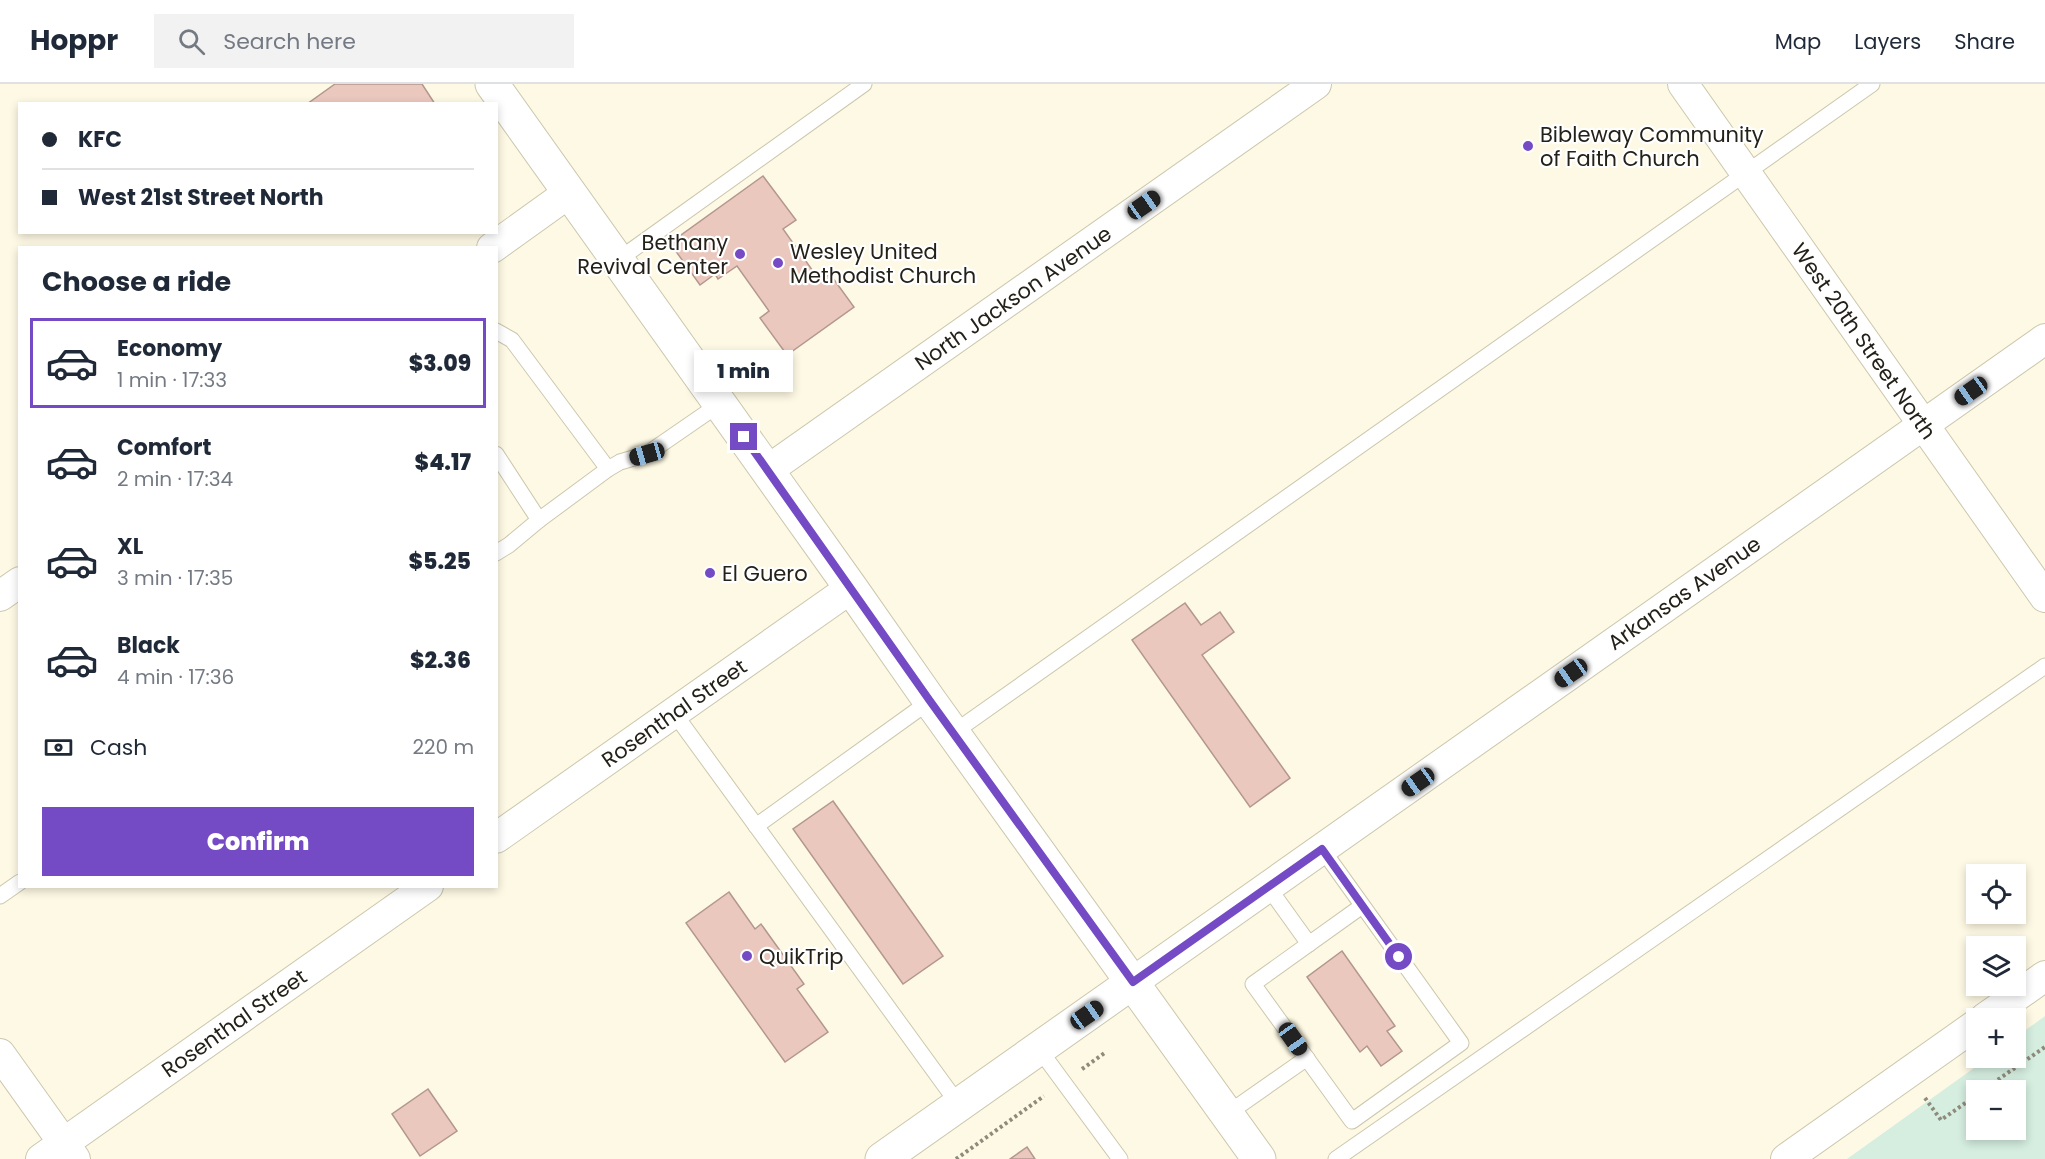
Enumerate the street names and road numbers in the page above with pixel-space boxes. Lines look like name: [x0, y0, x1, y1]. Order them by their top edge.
street label: North Jackson Avenue: [909, 219, 1117, 377]
street label: West 20th Street North: [1785, 237, 1943, 445]
street label: Arkansas Avenue: [1602, 529, 1766, 657]
street label: Rosenthal Street: [596, 652, 752, 774]
street label: Rosenthal Street: [156, 962, 312, 1084]

